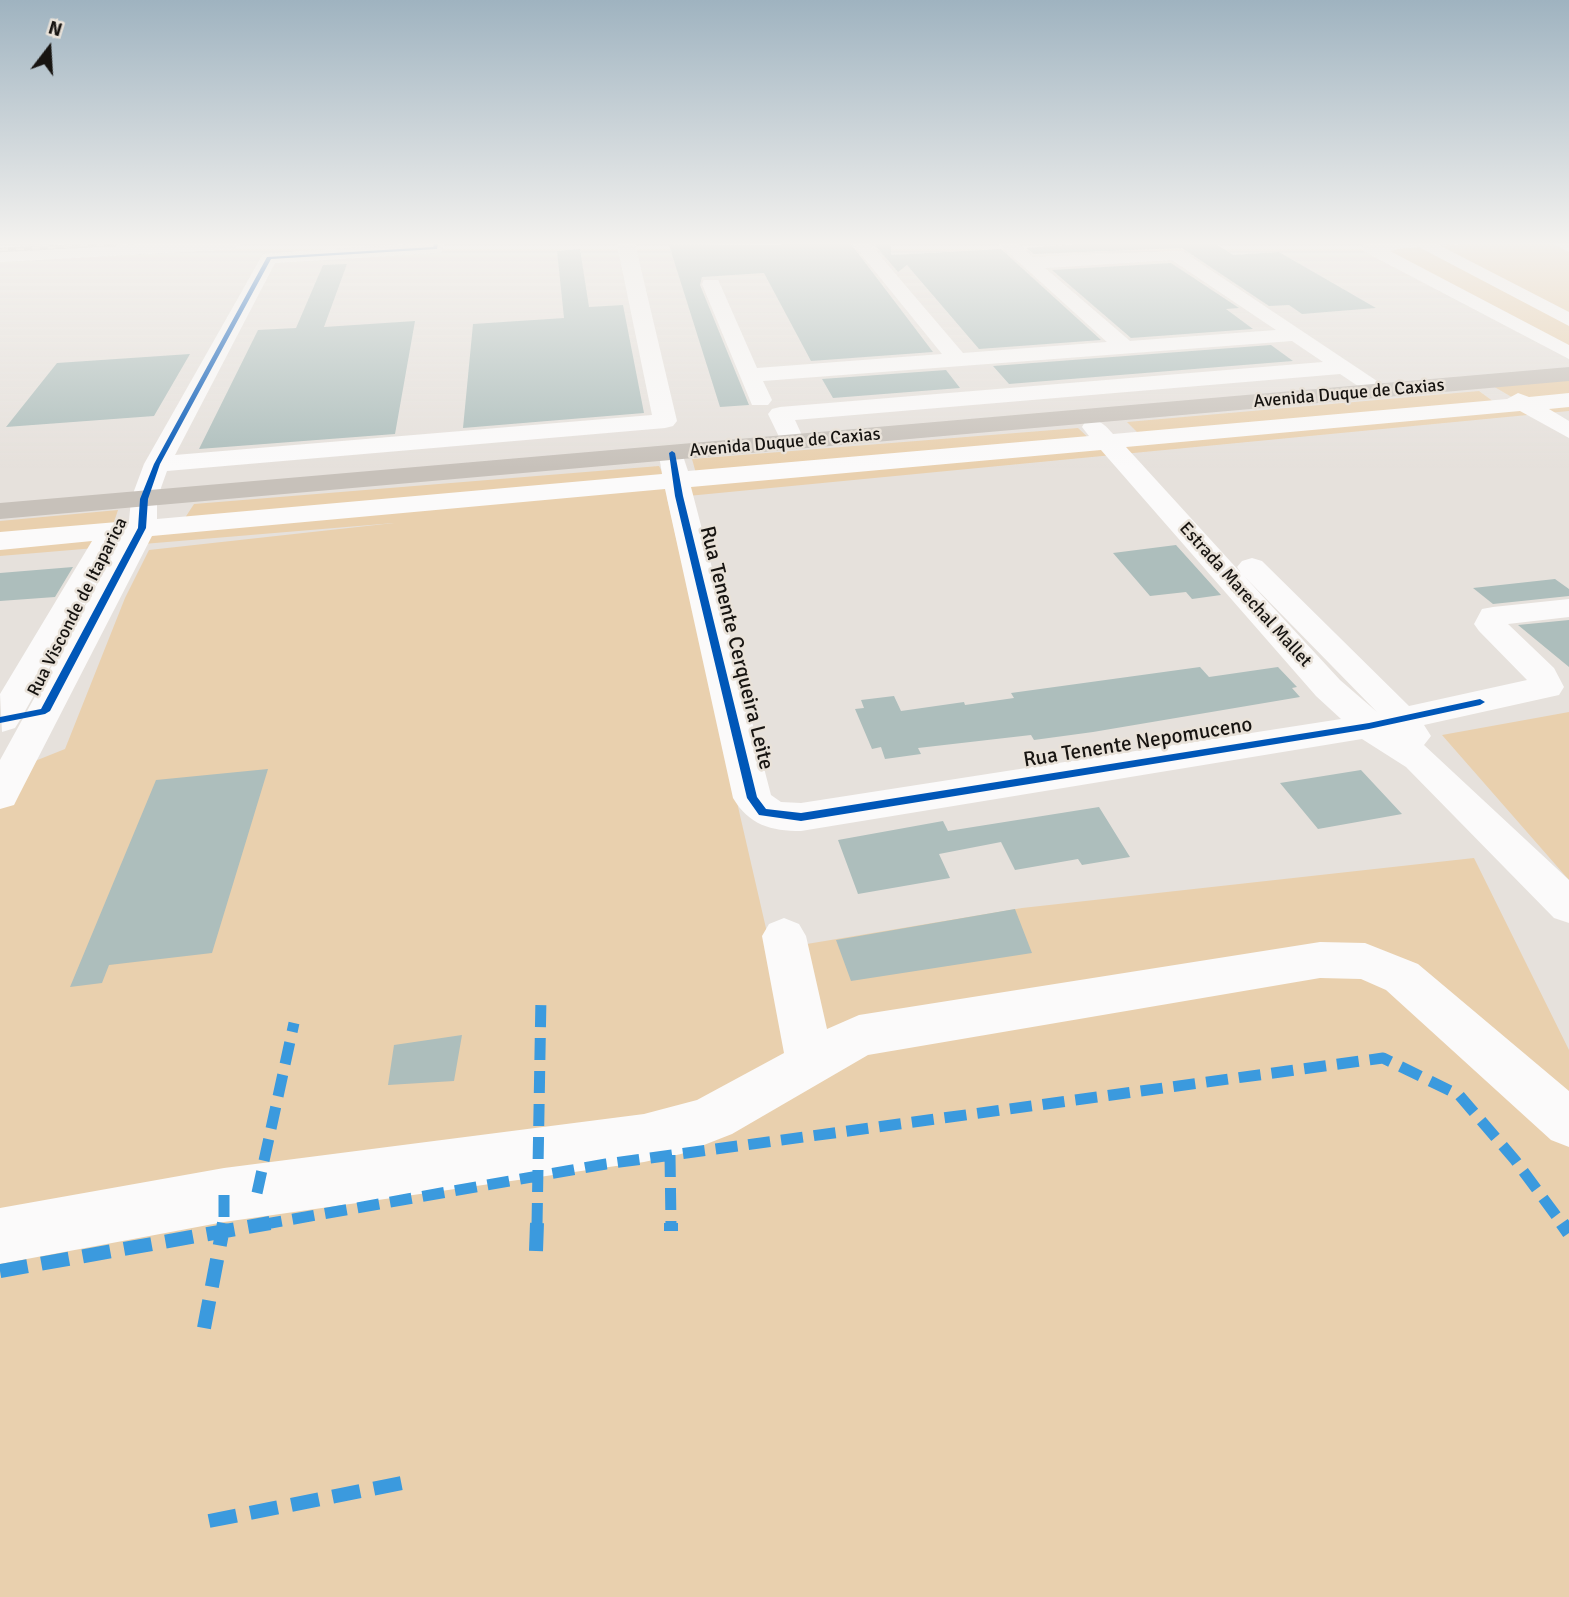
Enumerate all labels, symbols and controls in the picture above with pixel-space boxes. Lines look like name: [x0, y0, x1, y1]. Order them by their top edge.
north arrow: [14, 14, 84, 84]
text: N: [45, 16, 65, 42]
street label: Avenida Duque de Caxias: [1253, 375, 1445, 413]
street label: Avenida Duque de Caxias: [689, 424, 881, 462]
street label: Rua Visconde de Itaparica: [23, 514, 133, 700]
street label: Estrada Marechal Mallet: [1174, 518, 1316, 672]
street label: Rua Tenente Cerqueira Leite: [694, 524, 778, 772]
street label: Rua Tenente Nepomuceno: [1022, 712, 1254, 774]

